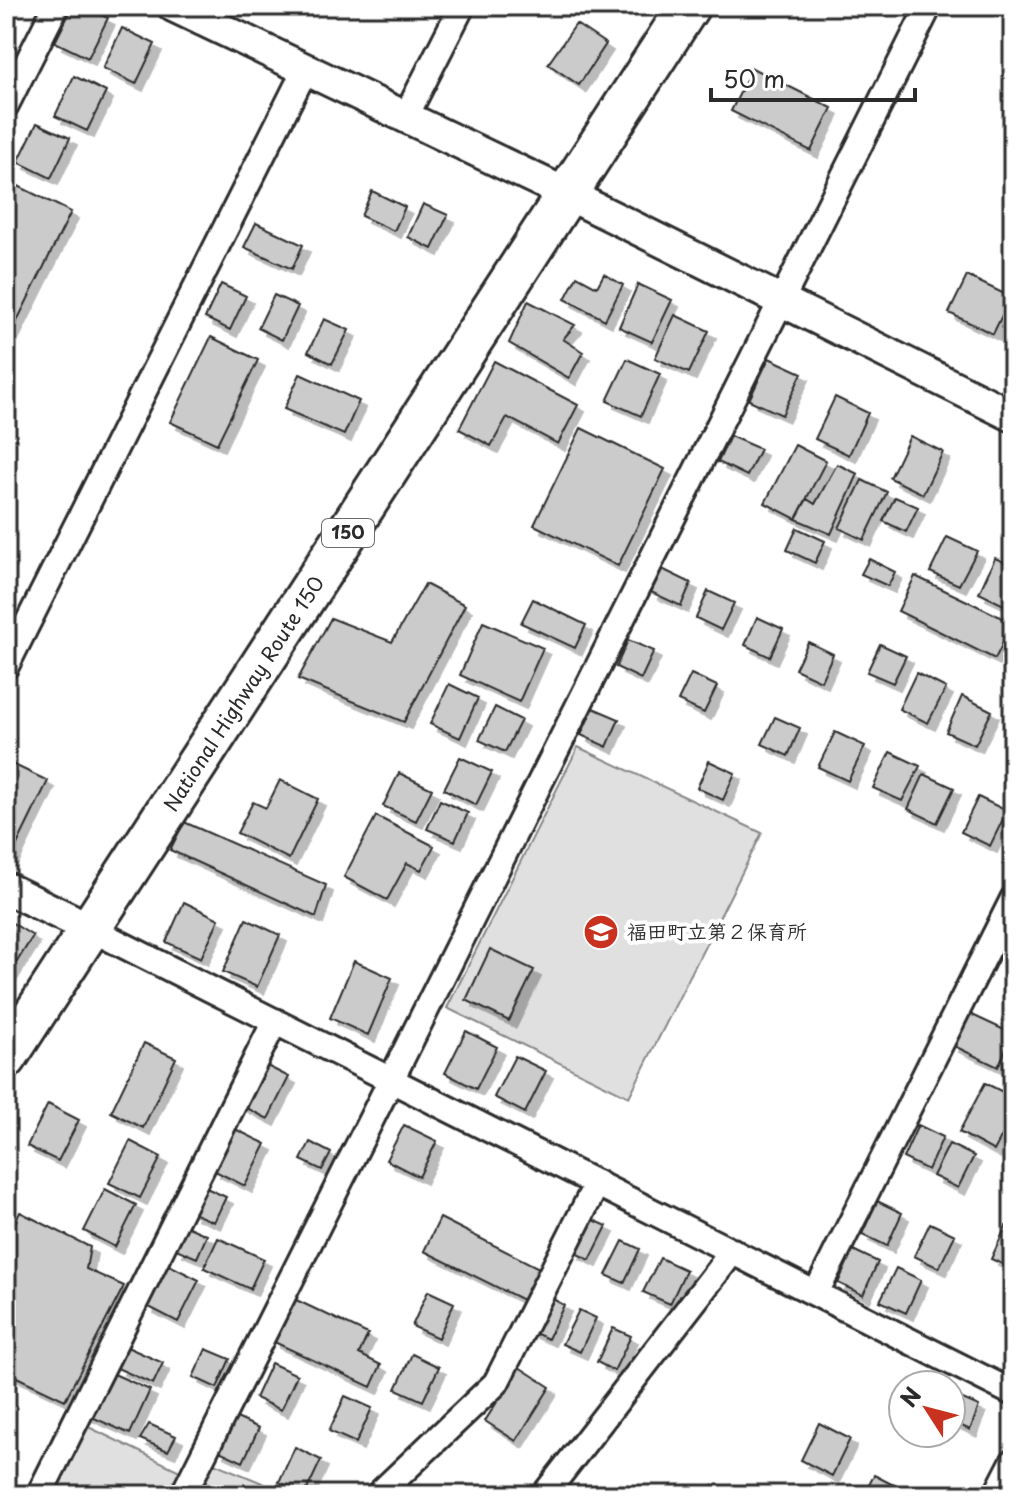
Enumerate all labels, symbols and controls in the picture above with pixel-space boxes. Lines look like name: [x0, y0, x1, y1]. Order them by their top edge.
scale bar: [711, 52, 915, 102]
text: 50 m: [723, 60, 785, 96]
road number: 150: [322, 519, 374, 547]
street label: National Highway Route 150: [156, 570, 331, 817]
school or university icon: 福田町立第２保育所: [582, 913, 620, 951]
place label: 福田町立第２保育所: [627, 916, 807, 946]
north arrow: [887, 1369, 967, 1449]
text: N: [891, 1380, 928, 1413]

